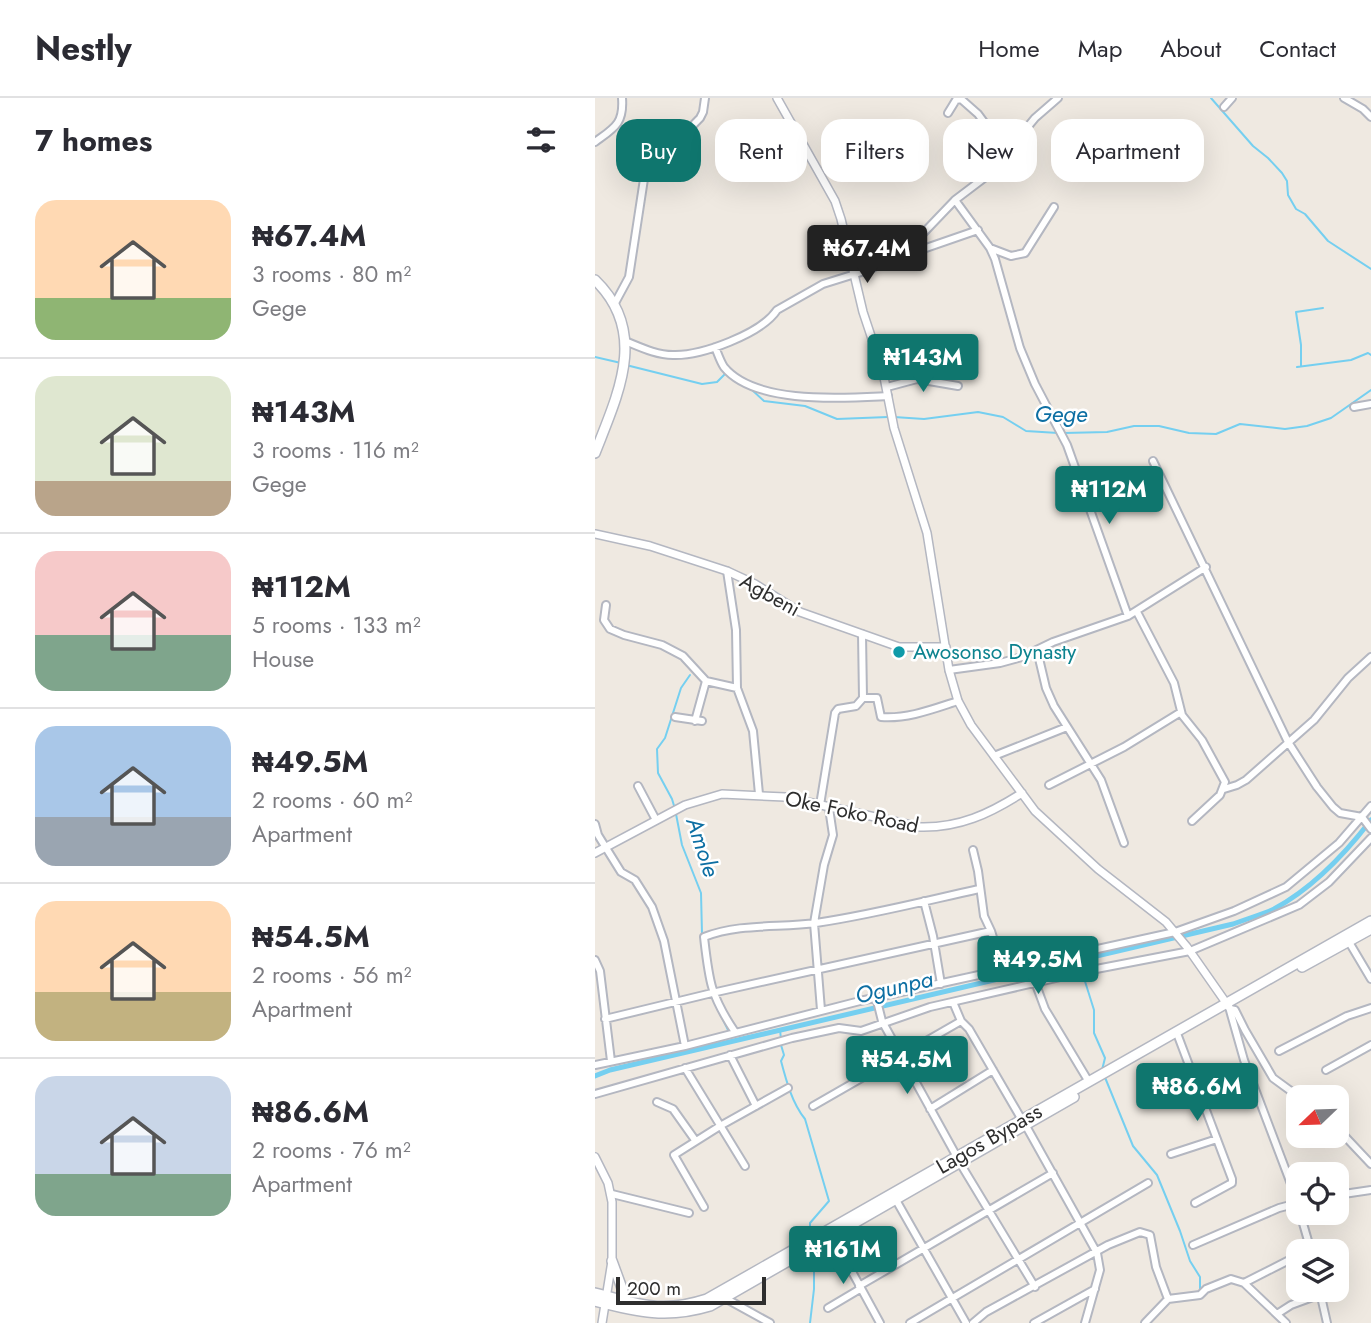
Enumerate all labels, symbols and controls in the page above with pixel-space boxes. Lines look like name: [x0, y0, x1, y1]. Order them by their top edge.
text: Nestly: [35, 25, 132, 72]
text: Home: [978, 31, 1040, 66]
text: Map: [1078, 31, 1122, 66]
text: About: [1160, 31, 1221, 66]
text: Contact: [1259, 31, 1336, 66]
text: 7 homes: [35, 119, 152, 162]
chip: Buy: [616, 119, 701, 182]
chip: Rent: [715, 119, 807, 182]
chip: Filters: [821, 119, 929, 182]
chip: New: [943, 119, 1037, 182]
chip: Apartment: [1051, 119, 1204, 182]
icon: filters: [522, 121, 560, 159]
text: ₦67.4M: [252, 214, 366, 257]
pin: ₦67.4M: [810, 226, 924, 285]
icon: home: [91, 228, 175, 312]
text: ₦67.4M: [823, 231, 911, 265]
text: 3 rooms · 80 m²: [252, 257, 411, 291]
text: Gege: [252, 291, 307, 325]
pin: ₦143M: [874, 334, 972, 394]
text: ₦143M: [883, 340, 963, 374]
text: ₦143M: [252, 390, 355, 433]
water label: Gege: [1034, 397, 1088, 431]
icon: home: [91, 404, 175, 488]
text: 3 rooms · 116 m²: [252, 433, 419, 467]
pin: ₦112M: [1060, 466, 1158, 526]
text: Gege: [252, 467, 307, 501]
text: ₦112M: [1071, 472, 1147, 506]
text: ₦112M: [252, 565, 351, 608]
street label: Agbeni: [734, 566, 806, 624]
icon: home: [91, 579, 175, 663]
text: 5 rooms · 133 m²: [252, 608, 421, 642]
place label: Awosonso Dynasty: [913, 637, 1077, 667]
text: House: [252, 642, 314, 676]
marker: Awosonso Dynasty: [891, 644, 907, 660]
text: ₦49.5M: [252, 740, 368, 783]
icon: home: [91, 754, 175, 838]
text: 2 rooms · 60 m²: [252, 783, 412, 817]
street label: Oke Foko Road: [782, 783, 922, 841]
water label: Amole: [677, 812, 729, 882]
text: Apartment: [252, 817, 352, 851]
text: ₦54.5M: [252, 915, 370, 958]
icon: home: [91, 929, 175, 1013]
pin: ₦49.5M: [981, 936, 1095, 996]
text: ₦49.5M: [993, 942, 1083, 976]
text: 2 rooms · 56 m²: [252, 958, 412, 992]
water label: Ogunpa: [852, 961, 937, 1012]
text: Apartment: [252, 992, 352, 1026]
pin: ₦54.5M: [850, 1037, 964, 1096]
text: ₦54.5M: [862, 1042, 952, 1076]
pin: ₦86.6M: [1140, 1063, 1254, 1123]
text: ₦86.6M: [1152, 1069, 1242, 1103]
north arrow: [1286, 1085, 1349, 1148]
map controls: [1286, 1085, 1349, 1302]
text: ₦86.6M: [252, 1090, 369, 1133]
street label: Lagos Bypass: [931, 1097, 1047, 1181]
icon: home: [91, 1104, 175, 1188]
text: 2 rooms · 76 m²: [252, 1133, 411, 1167]
button: locate: [1286, 1162, 1349, 1225]
text: Apartment: [252, 1167, 352, 1201]
pin: ₦161M: [794, 1226, 892, 1286]
text: ₦161M: [805, 1232, 881, 1266]
button: layers: [1286, 1239, 1349, 1302]
scale bar: [616, 1274, 767, 1306]
text: 200 m: [627, 1275, 681, 1302]

